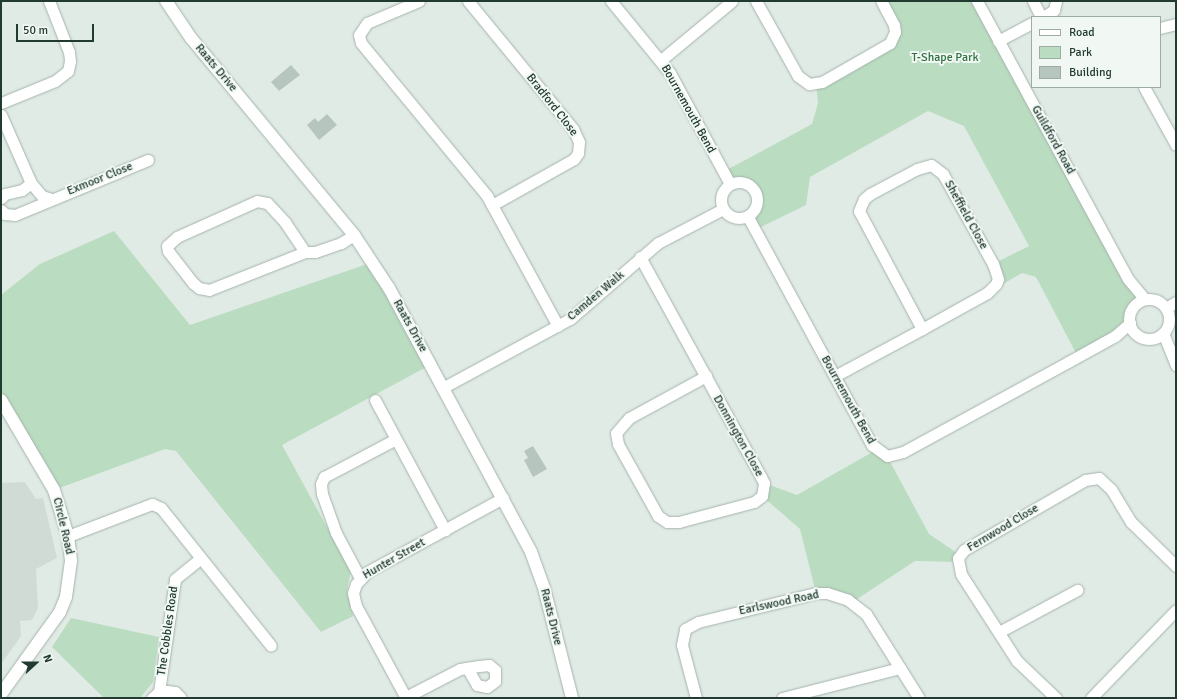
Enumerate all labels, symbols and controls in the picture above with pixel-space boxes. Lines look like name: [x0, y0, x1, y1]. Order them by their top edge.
scale bar: [18, 16, 96, 42]
legend: [1031, 16, 1161, 88]
text: 50 m: [23, 23, 48, 38]
text: Road: [1069, 25, 1095, 40]
street label: Raats Drive: [192, 41, 240, 95]
text: Park: [1069, 45, 1092, 60]
park label: T-Shape Park: [912, 51, 978, 65]
street label: Bournemouth Bend: [658, 62, 718, 156]
text: Building: [1069, 65, 1112, 80]
street label: Bradford Close: [523, 71, 581, 139]
street label: Guildford Road: [1028, 103, 1078, 177]
street label: Exmoor Close: [65, 159, 135, 199]
street label: Sheffield Close: [941, 178, 991, 252]
street label: Camden Walk: [565, 268, 627, 324]
street label: Raats Drive: [390, 297, 430, 355]
street label: Bournemouth Bend: [818, 353, 878, 447]
street label: Donnington Close: [710, 393, 766, 479]
street label: Circle Road: [49, 496, 77, 556]
street label: Fernwood Close: [965, 501, 1041, 555]
street label: Hunter Street: [360, 535, 428, 583]
street label: The Cobbles Road: [155, 585, 181, 677]
street label: Raats Drive: [537, 587, 565, 647]
street label: Earlswood Road: [738, 587, 820, 619]
north arrow: [16, 643, 56, 683]
text: N: [40, 653, 55, 664]

